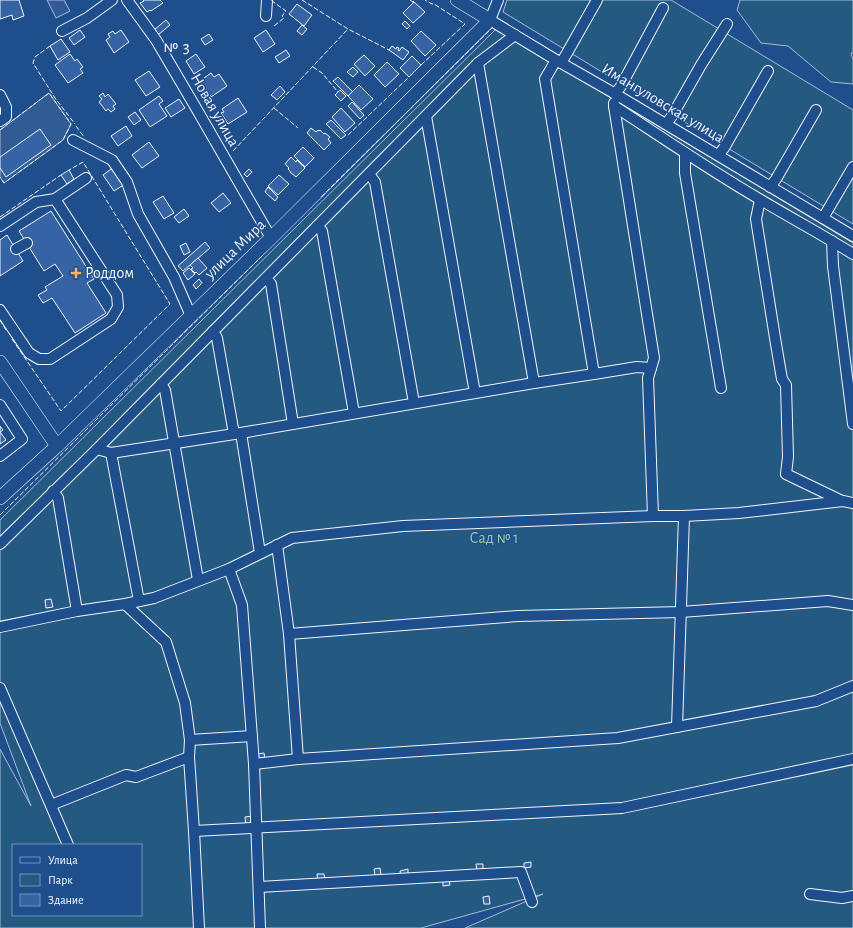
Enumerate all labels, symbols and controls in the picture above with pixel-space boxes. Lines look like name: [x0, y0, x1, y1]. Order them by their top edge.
district label: № 3: [163, 38, 191, 55]
street label: Имангуловская улица: [598, 60, 727, 147]
street label: Новая улица: [187, 71, 242, 150]
street label: улица Мира: [201, 216, 269, 283]
place label: Роддом: [85, 265, 134, 281]
marker: Роддом: [70, 267, 82, 279]
park label: Сад № 1: [469, 530, 519, 546]
legend: [12, 844, 142, 916]
text: Улица: [48, 854, 78, 866]
text: Парк: [48, 874, 73, 886]
text: Здание: [48, 894, 84, 906]

